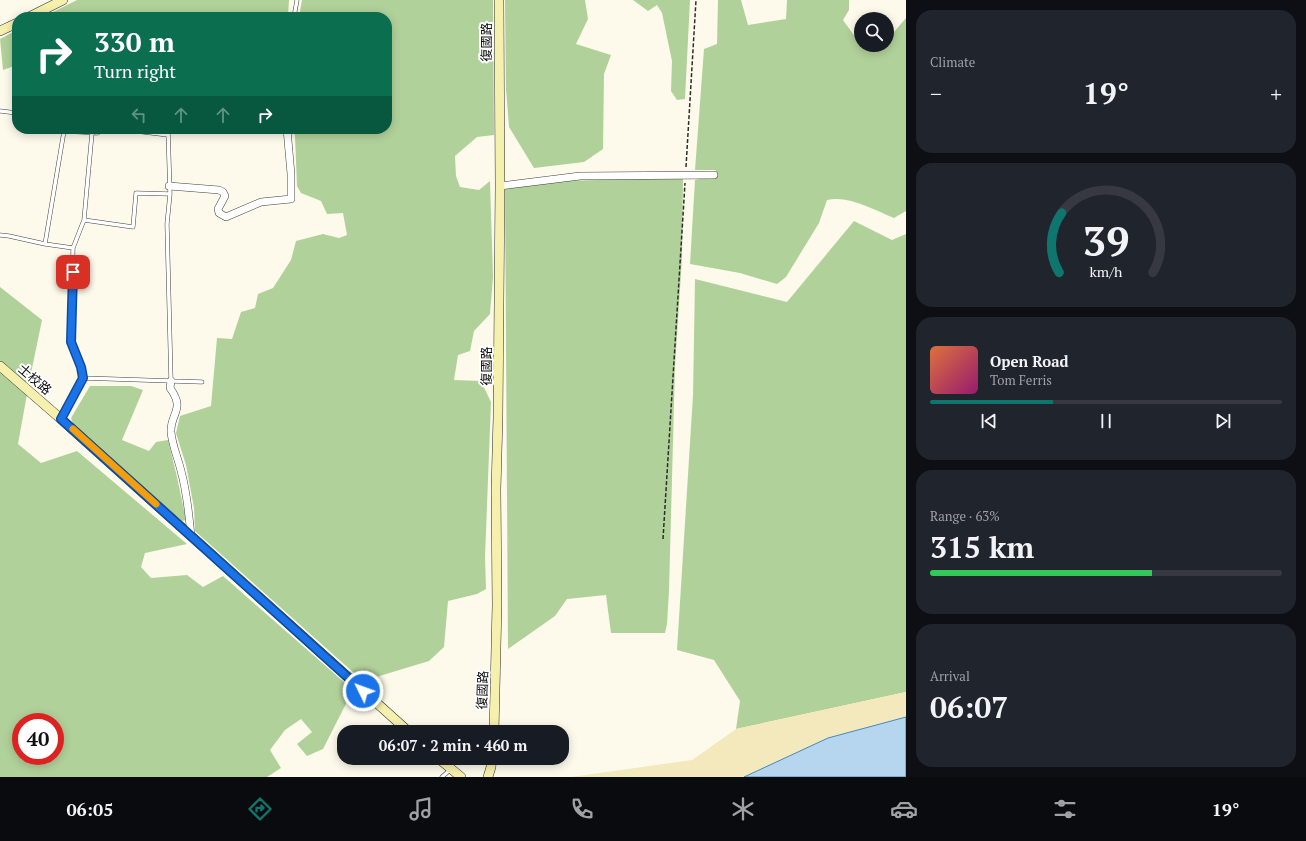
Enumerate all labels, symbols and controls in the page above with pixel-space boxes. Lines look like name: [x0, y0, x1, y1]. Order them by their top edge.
map controls: [854, 12, 894, 52]
button: search: [854, 12, 894, 52]
street label: 復國路: [477, 22, 495, 62]
text: 330 m: [94, 23, 175, 60]
icon: right: [28, 28, 80, 80]
text: Climate: [930, 53, 975, 71]
text: Turn right: [94, 59, 176, 83]
text: 19°: [1083, 73, 1129, 113]
text: −: [930, 79, 942, 108]
text: +: [1270, 79, 1282, 108]
icon: left: [128, 104, 150, 126]
icon: ahead: [170, 104, 192, 126]
icon: ahead: [212, 104, 234, 126]
icon: right: [254, 104, 276, 126]
text: 39: [1082, 213, 1130, 268]
pin: [56, 255, 90, 289]
icon: arrive: [62, 261, 84, 283]
text: km/h: [1090, 262, 1123, 281]
street label: 復國路: [477, 346, 495, 386]
text: Open Road: [990, 351, 1069, 371]
street label: 士校路: [14, 359, 56, 399]
text: Tom Ferris: [990, 371, 1052, 389]
icon: previous: [978, 410, 1000, 432]
icon: pause: [1095, 410, 1117, 432]
icon: next: [1212, 410, 1234, 432]
text: Range · 63%: [930, 507, 1000, 525]
text: 315 km: [930, 527, 1034, 567]
text: Arrival: [930, 667, 970, 685]
position arrow: [342, 670, 384, 712]
street label: 復國路: [472, 670, 492, 710]
text: 06:07: [930, 687, 1008, 727]
speed limit sign: 40: [12, 713, 64, 765]
text: 06:07 · 2 min · 460 m: [379, 735, 527, 755]
icon: directions: [246, 795, 274, 823]
icon: music: [407, 795, 435, 823]
icon: phone: [568, 795, 596, 823]
icon: climate: [729, 795, 757, 823]
icon: car: [890, 795, 918, 823]
icon: filters: [1051, 795, 1079, 823]
text: 06:05: [66, 797, 113, 821]
text: 19°: [1212, 797, 1239, 821]

